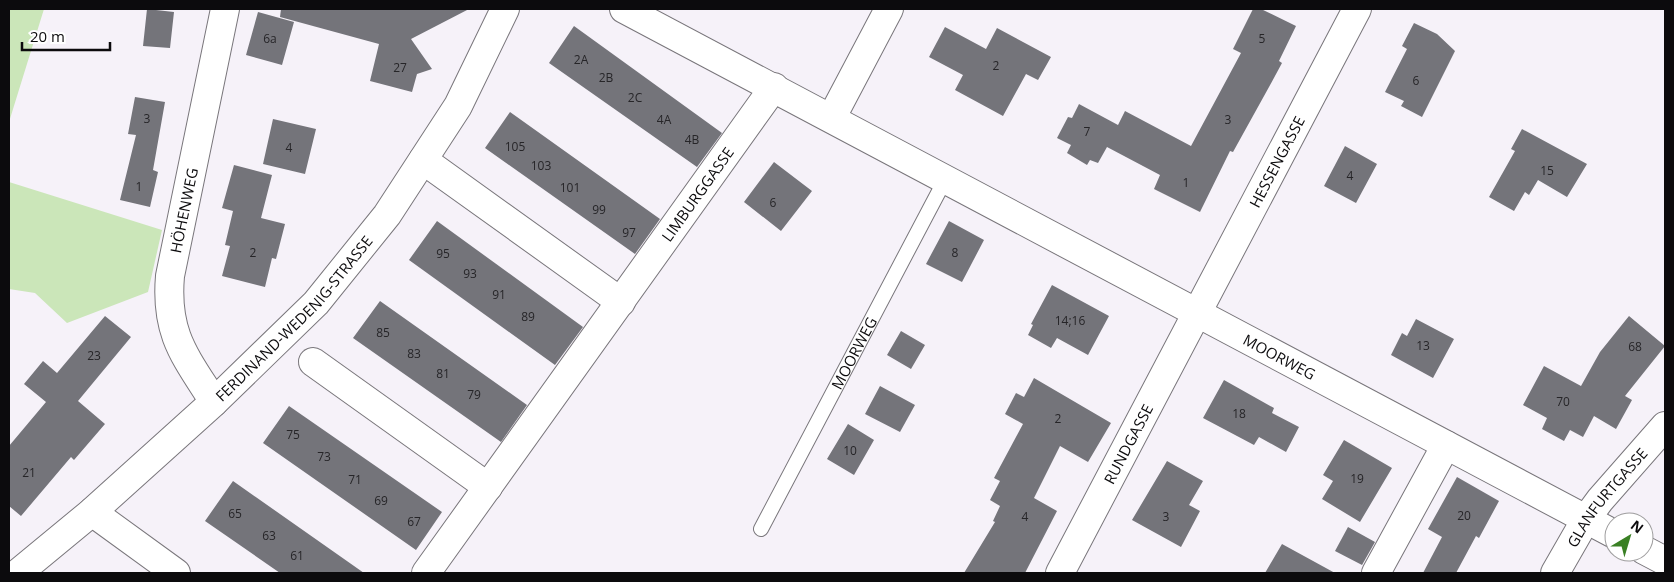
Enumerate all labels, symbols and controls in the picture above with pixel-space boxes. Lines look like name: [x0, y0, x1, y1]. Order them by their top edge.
scale bar: [22, 20, 110, 52]
text: 20 m: [30, 26, 65, 46]
house number: 6a: [263, 30, 277, 47]
house number: 5: [1259, 30, 1266, 47]
house number: 2A: [574, 51, 589, 68]
house number: 2: [993, 57, 1000, 74]
house number: 27: [393, 59, 407, 76]
house number: 2B: [599, 69, 614, 86]
house number: 6: [1413, 72, 1420, 89]
house number: 2C: [628, 89, 643, 106]
house number: 3: [144, 110, 151, 127]
house number: 4A: [657, 111, 672, 128]
house number: 3: [1225, 111, 1232, 128]
street label: HESSENGASSE: [1244, 112, 1309, 211]
house number: 7: [1084, 123, 1091, 140]
house number: 4B: [685, 131, 700, 148]
house number: 105: [505, 138, 525, 155]
house number: 4: [286, 139, 293, 156]
street label: LIMBURGGASSE: [657, 143, 738, 245]
house number: 103: [531, 157, 551, 174]
house number: 15: [1540, 162, 1554, 179]
street label: HÖHENWEG: [165, 166, 202, 255]
house number: 4: [1347, 167, 1354, 184]
house number: 1: [1183, 174, 1189, 191]
house number: 1: [136, 178, 142, 195]
house number: 101: [560, 179, 580, 196]
house number: 6: [770, 194, 777, 211]
house number: 99: [592, 201, 606, 218]
house number: 97: [622, 224, 636, 241]
street label: FERDINAND-WEDENIG-STRASSE: [211, 231, 377, 405]
house number: 2: [250, 244, 257, 261]
house number: 8: [952, 244, 959, 261]
house number: 95: [436, 245, 450, 262]
house number: 93: [463, 265, 477, 282]
house number: 91: [492, 286, 506, 303]
house number: 89: [521, 308, 535, 325]
house number: 14;16: [1055, 312, 1085, 329]
street label: MOORWEG: [826, 313, 881, 393]
house number: 85: [376, 324, 390, 341]
street label: MOORWEG: [1240, 329, 1319, 384]
house number: 13: [1416, 337, 1430, 354]
house number: 68: [1628, 338, 1642, 355]
house number: 83: [407, 345, 421, 362]
house number: 23: [87, 347, 101, 364]
house number: 81: [436, 365, 450, 382]
house number: 79: [467, 386, 481, 403]
house number: 70: [1556, 393, 1570, 410]
street label: RUNDGASSE: [1099, 400, 1157, 487]
house number: 18: [1232, 405, 1246, 422]
house number: 2: [1055, 410, 1062, 427]
house number: 75: [286, 426, 300, 443]
house number: 10: [843, 442, 857, 459]
street label: GLANFURTGASSE: [1564, 444, 1652, 552]
house number: 73: [317, 448, 331, 465]
house number: 21: [22, 464, 36, 481]
house number: 19: [1350, 470, 1364, 487]
house number: 71: [348, 471, 362, 488]
house number: 69: [374, 492, 388, 509]
house number: 65: [228, 505, 242, 522]
house number: 20: [1457, 507, 1471, 524]
house number: 4: [1022, 508, 1029, 525]
house number: 3: [1163, 508, 1170, 525]
north arrow: [1604, 512, 1654, 562]
house number: 67: [407, 513, 421, 530]
house number: 63: [262, 527, 276, 544]
house number: 61: [290, 547, 304, 564]

